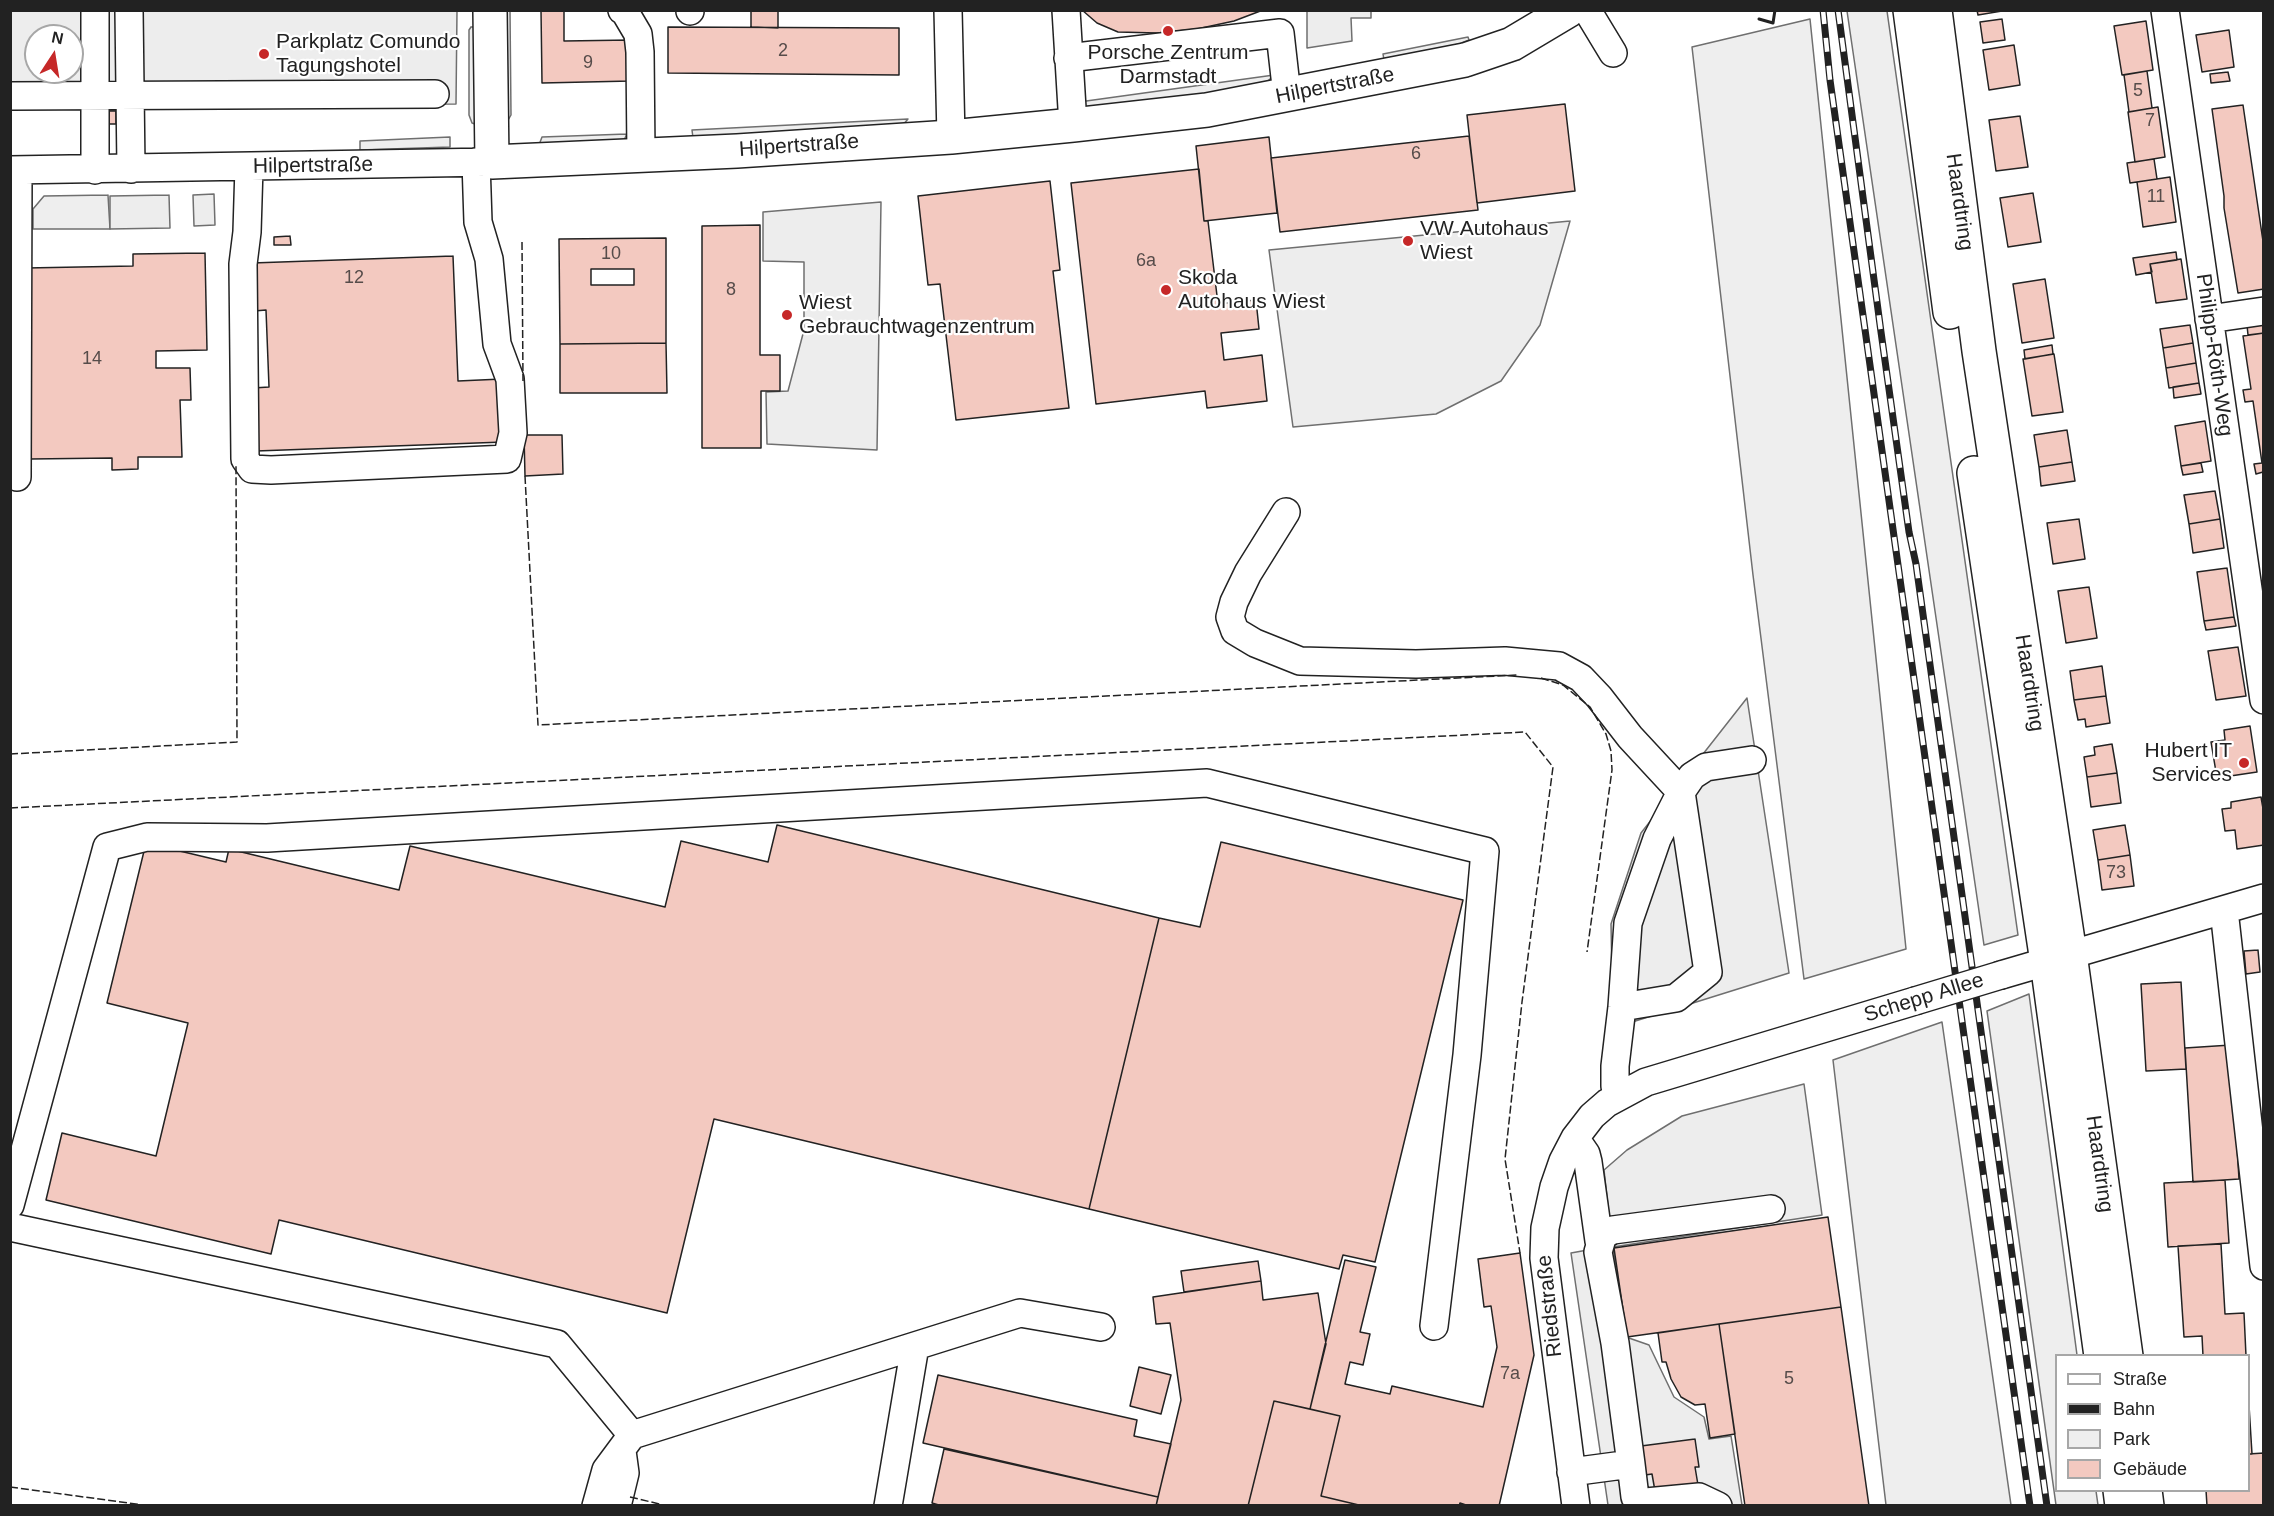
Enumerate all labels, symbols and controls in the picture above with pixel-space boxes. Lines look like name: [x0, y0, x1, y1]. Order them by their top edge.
north arrow: [24, 24, 84, 84]
marker: Porsche Zentrum Darmstadt: [1161, 24, 1175, 38]
text: N: [50, 28, 65, 47]
place label: Parkplatz Comundo Tagungshotel: [276, 29, 460, 79]
house number: 2: [778, 40, 788, 62]
place label: Porsche Zentrum Darmstadt: [1087, 40, 1249, 90]
marker: Parkplatz Comundo Tagungshotel: [257, 47, 271, 61]
house number: 9: [583, 52, 593, 74]
street label: Hilpertstraße: [1274, 62, 1396, 110]
house number: 5: [2133, 80, 2143, 102]
house number: 7: [2145, 110, 2155, 132]
street label: Hilpertstraße: [738, 129, 860, 163]
house number: 6: [1411, 143, 1421, 165]
street label: Hilpertstraße: [253, 152, 373, 180]
street label: Haardtring: [1940, 152, 1978, 252]
house number: 11: [2147, 186, 2165, 208]
place label: VW Autohaus Wiest: [1420, 216, 1548, 266]
marker: VW Autohaus Wiest: [1401, 234, 1415, 248]
house number: 10: [601, 243, 621, 265]
house number: 6a: [1136, 250, 1156, 272]
place label: Skoda Autohaus Wiest: [1178, 265, 1325, 315]
house number: 12: [344, 267, 364, 289]
street label: Philipp-Röth-Weg: [2190, 272, 2238, 438]
house number: 8: [726, 279, 736, 301]
marker: Skoda Autohaus Wiest: [1159, 283, 1173, 297]
place label: Wiest Gebrauchtwagenzentrum: [799, 290, 1035, 340]
marker: Wiest Gebrauchtwagenzentrum: [780, 308, 794, 322]
house number: 14: [82, 348, 102, 370]
street label: Haardtring: [2009, 633, 2049, 733]
place label: Hubert IT Services: [2144, 738, 2232, 788]
marker: Hubert IT Services: [2237, 756, 2251, 770]
house number: 73: [2106, 862, 2126, 884]
street label: Schepp Allee: [1861, 968, 1987, 1028]
street label: Haardtring: [2080, 1114, 2118, 1214]
street label: Riedstraße: [1532, 1254, 1568, 1358]
legend: [2055, 1354, 2250, 1492]
house number: 7a: [1500, 1363, 1520, 1385]
house number: 5: [1784, 1368, 1794, 1390]
text: Straße: [2113, 1369, 2167, 1389]
text: Bahn: [2113, 1399, 2155, 1419]
text: Park: [2113, 1429, 2150, 1449]
text: Gebäude: [2113, 1459, 2187, 1479]

